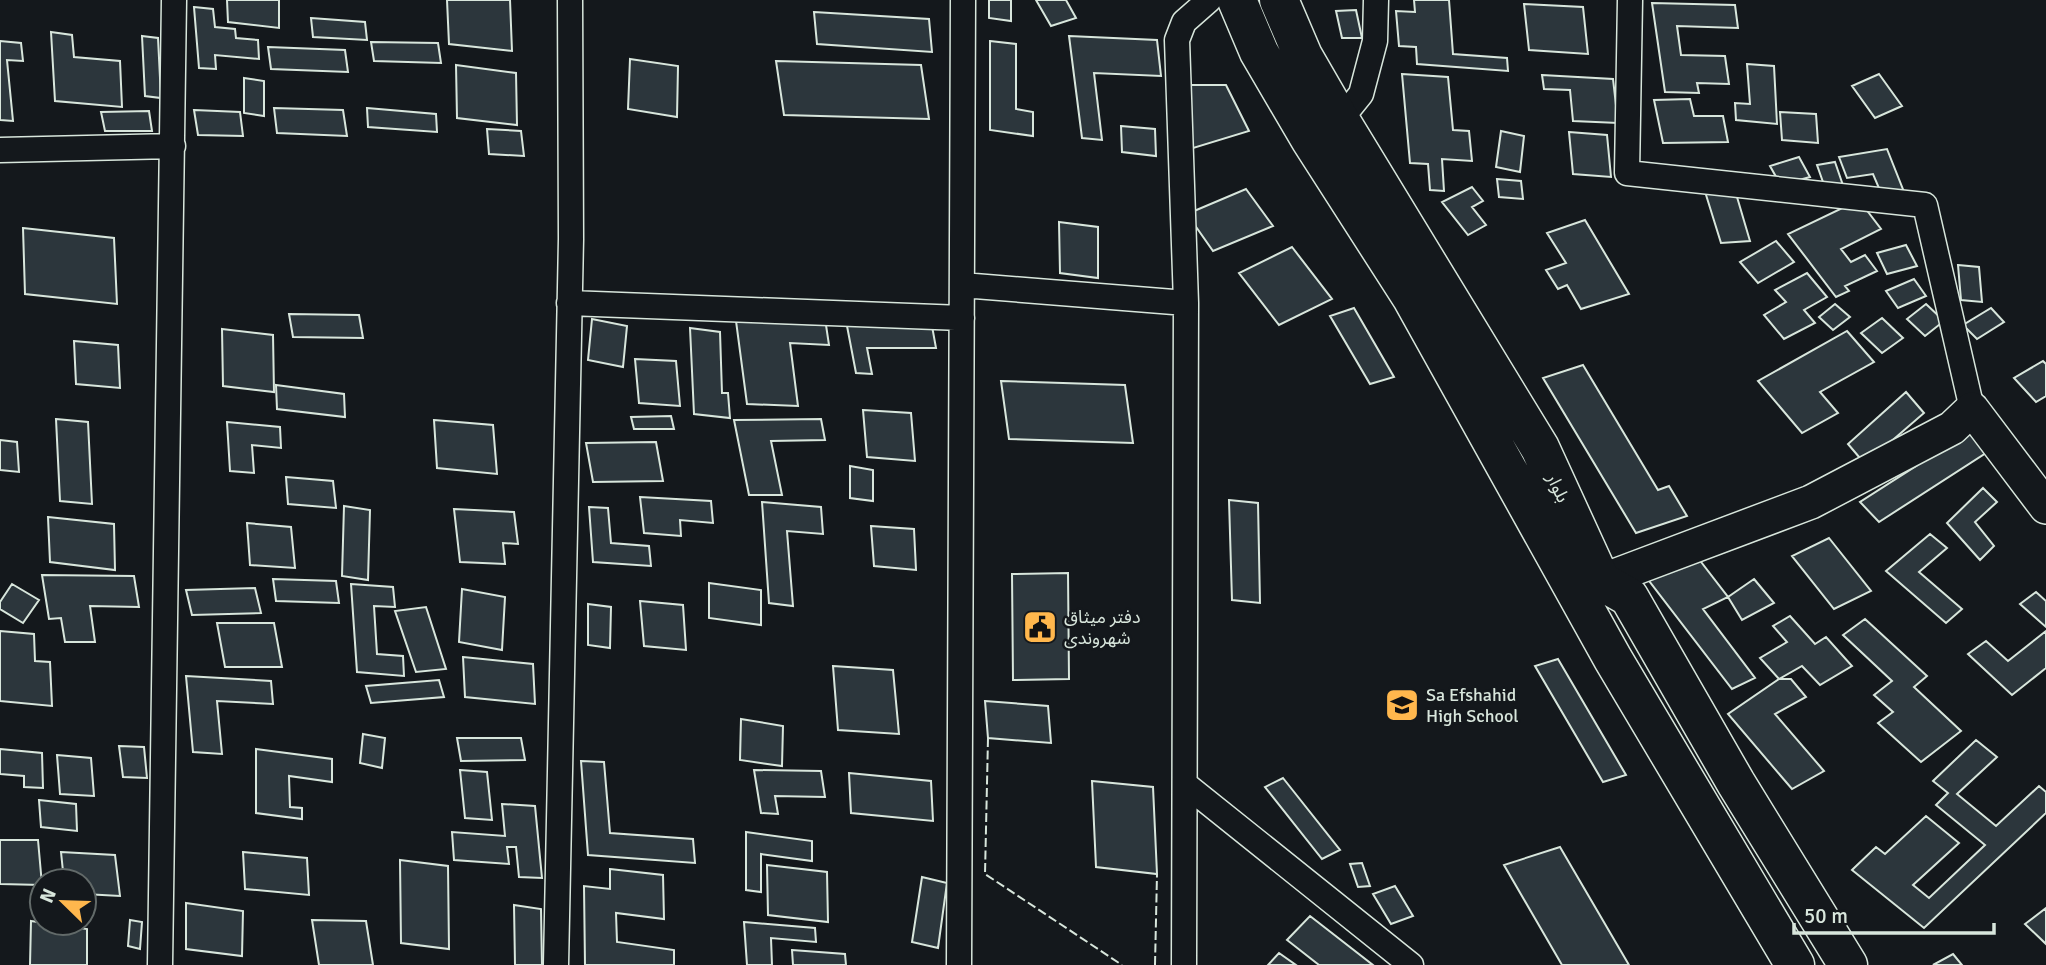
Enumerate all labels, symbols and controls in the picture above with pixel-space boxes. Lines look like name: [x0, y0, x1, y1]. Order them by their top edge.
street label: بلوار: [1541, 469, 1574, 506]
place label: دفتر میثاق شهروندی: [1064, 606, 1140, 649]
public building icon: دفتر میثاق شهروندی: [1021, 608, 1059, 646]
place label: Sa Efshahid High School: [1426, 684, 1519, 727]
school or university icon: Sa Efshahid High School: [1383, 686, 1421, 724]
north arrow: [28, 867, 98, 937]
text: N: [35, 885, 62, 907]
scale bar: [1794, 892, 1994, 936]
text: 50 m: [1804, 903, 1848, 929]

